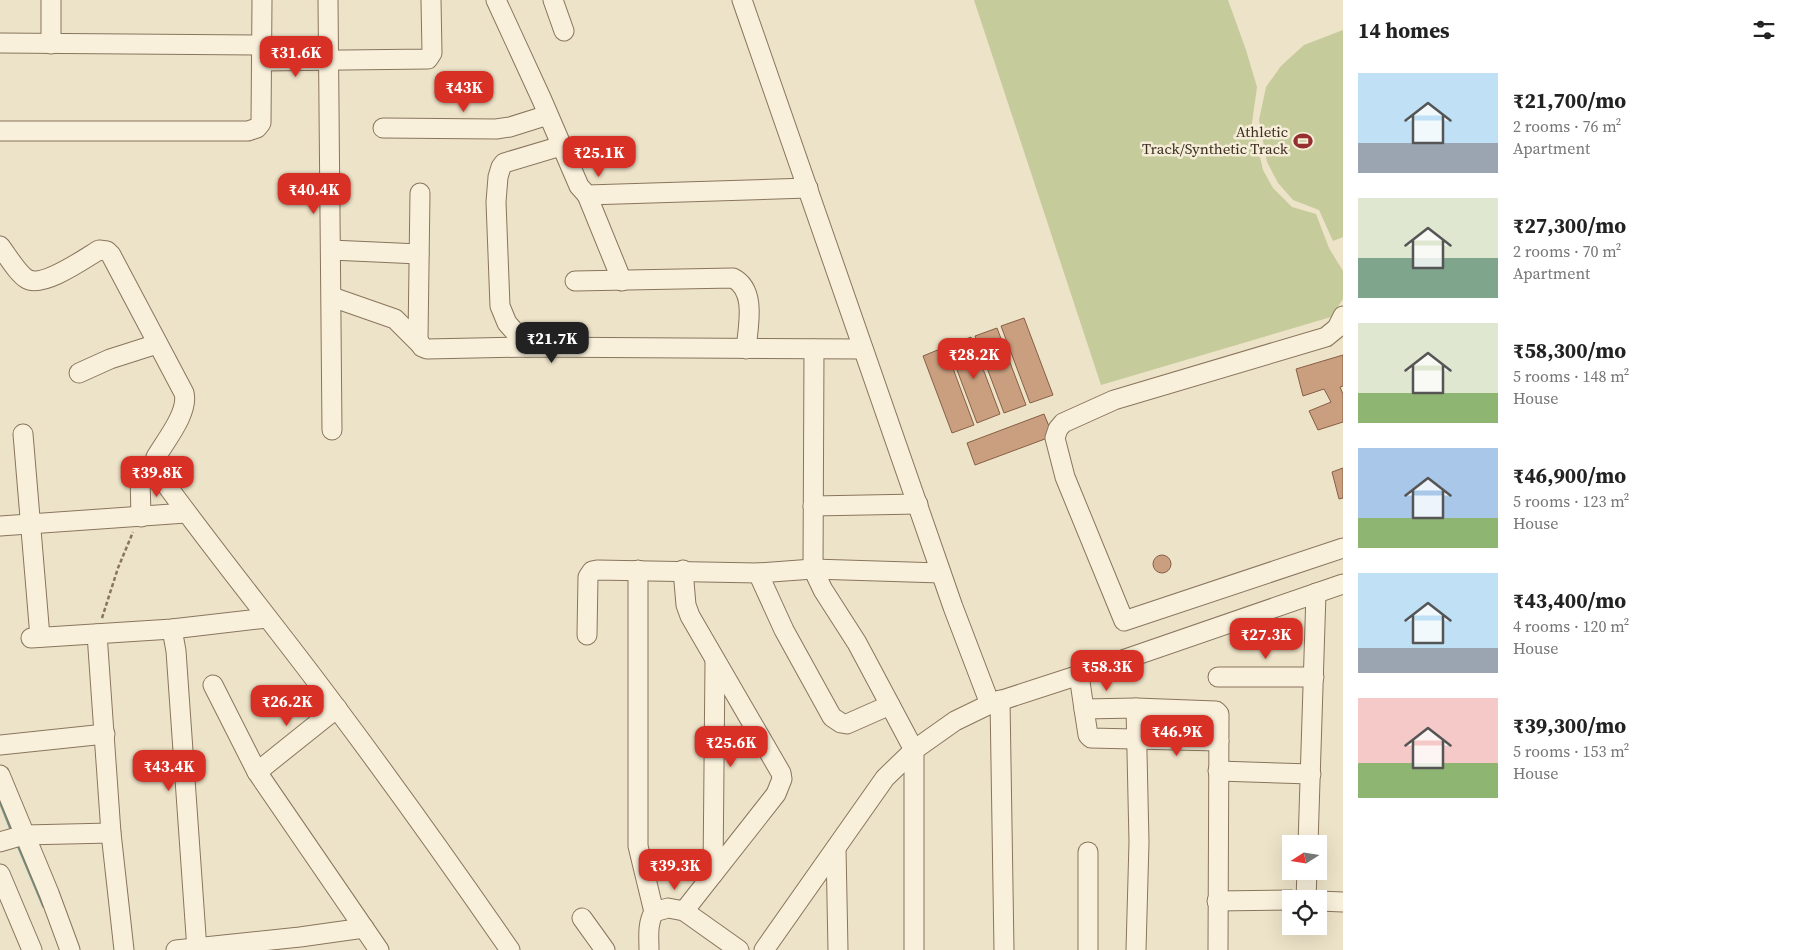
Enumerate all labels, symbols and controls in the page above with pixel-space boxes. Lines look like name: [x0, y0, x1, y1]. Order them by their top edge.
text: 14 homes: [1358, 16, 1450, 45]
icon: filters: [1750, 16, 1778, 44]
pin: ₹31.6K: [255, 36, 337, 78]
text: ₹31.6K: [271, 41, 321, 63]
pin: ₹43K: [434, 70, 494, 113]
text: ₹43K: [445, 76, 483, 98]
text: ₹21,700/mo: [1513, 86, 1626, 115]
icon: home: [1398, 93, 1458, 153]
text: 2 rooms · 76 m²: [1513, 115, 1621, 137]
place label: Athletic Track/Synthetic Track: [1142, 121, 1289, 159]
sports icon: Athletic Track/Synthetic Track: [1292, 130, 1314, 152]
pin: ₹25.1K: [558, 136, 640, 178]
text: Apartment: [1513, 137, 1590, 159]
text: ₹25.1K: [574, 141, 624, 163]
pin: ₹40.4K: [273, 172, 355, 215]
text: ₹40.4K: [289, 178, 339, 200]
text: ₹27,300/mo: [1513, 211, 1626, 240]
icon: home: [1398, 218, 1458, 278]
text: 2 rooms · 70 m²: [1513, 240, 1621, 262]
text: Apartment: [1513, 262, 1590, 284]
pin: ₹21.7K: [511, 322, 593, 364]
text: ₹21.7K: [527, 327, 577, 349]
text: ₹58,300/mo: [1513, 336, 1626, 365]
pin: ₹28.2K: [933, 338, 1015, 380]
text: ₹28.2K: [949, 343, 999, 365]
icon: home: [1398, 343, 1458, 403]
text: 5 rooms · 148 m²: [1513, 365, 1629, 387]
text: House: [1513, 387, 1558, 409]
pin: ₹39.8K: [116, 456, 198, 498]
text: ₹39.8K: [132, 461, 182, 483]
text: ₹46,900/mo: [1513, 461, 1626, 490]
icon: home: [1398, 468, 1458, 528]
text: 5 rooms · 123 m²: [1513, 490, 1629, 512]
text: House: [1513, 512, 1558, 534]
text: ₹43,400/mo: [1513, 586, 1626, 615]
icon: home: [1398, 593, 1458, 653]
text: 4 rooms · 120 m²: [1513, 615, 1629, 637]
pin: ₹27.3K: [1225, 618, 1307, 660]
text: ₹27.3K: [1241, 623, 1291, 645]
text: House: [1513, 637, 1558, 659]
pin: ₹58.3K: [1066, 650, 1148, 692]
text: ₹58.3K: [1082, 655, 1132, 677]
pin: ₹26.2K: [246, 684, 328, 727]
text: ₹26.2K: [262, 690, 312, 712]
text: ₹39,300/mo: [1513, 711, 1626, 740]
pin: ₹46.9K: [1136, 714, 1218, 757]
icon: home: [1398, 718, 1458, 778]
text: ₹46.9K: [1152, 720, 1202, 742]
pin: ₹25.6K: [690, 726, 772, 768]
text: ₹25.6K: [706, 731, 756, 753]
text: 5 rooms · 153 m²: [1513, 740, 1629, 762]
pin: ₹43.4K: [128, 750, 210, 792]
text: ₹43.4K: [144, 755, 194, 777]
text: House: [1513, 762, 1558, 784]
north arrow: [1282, 835, 1328, 880]
map controls: [1282, 835, 1327, 935]
pin: ₹39.3K: [634, 848, 716, 891]
text: ₹39.3K: [650, 854, 700, 876]
button: locate: [1282, 890, 1327, 935]

